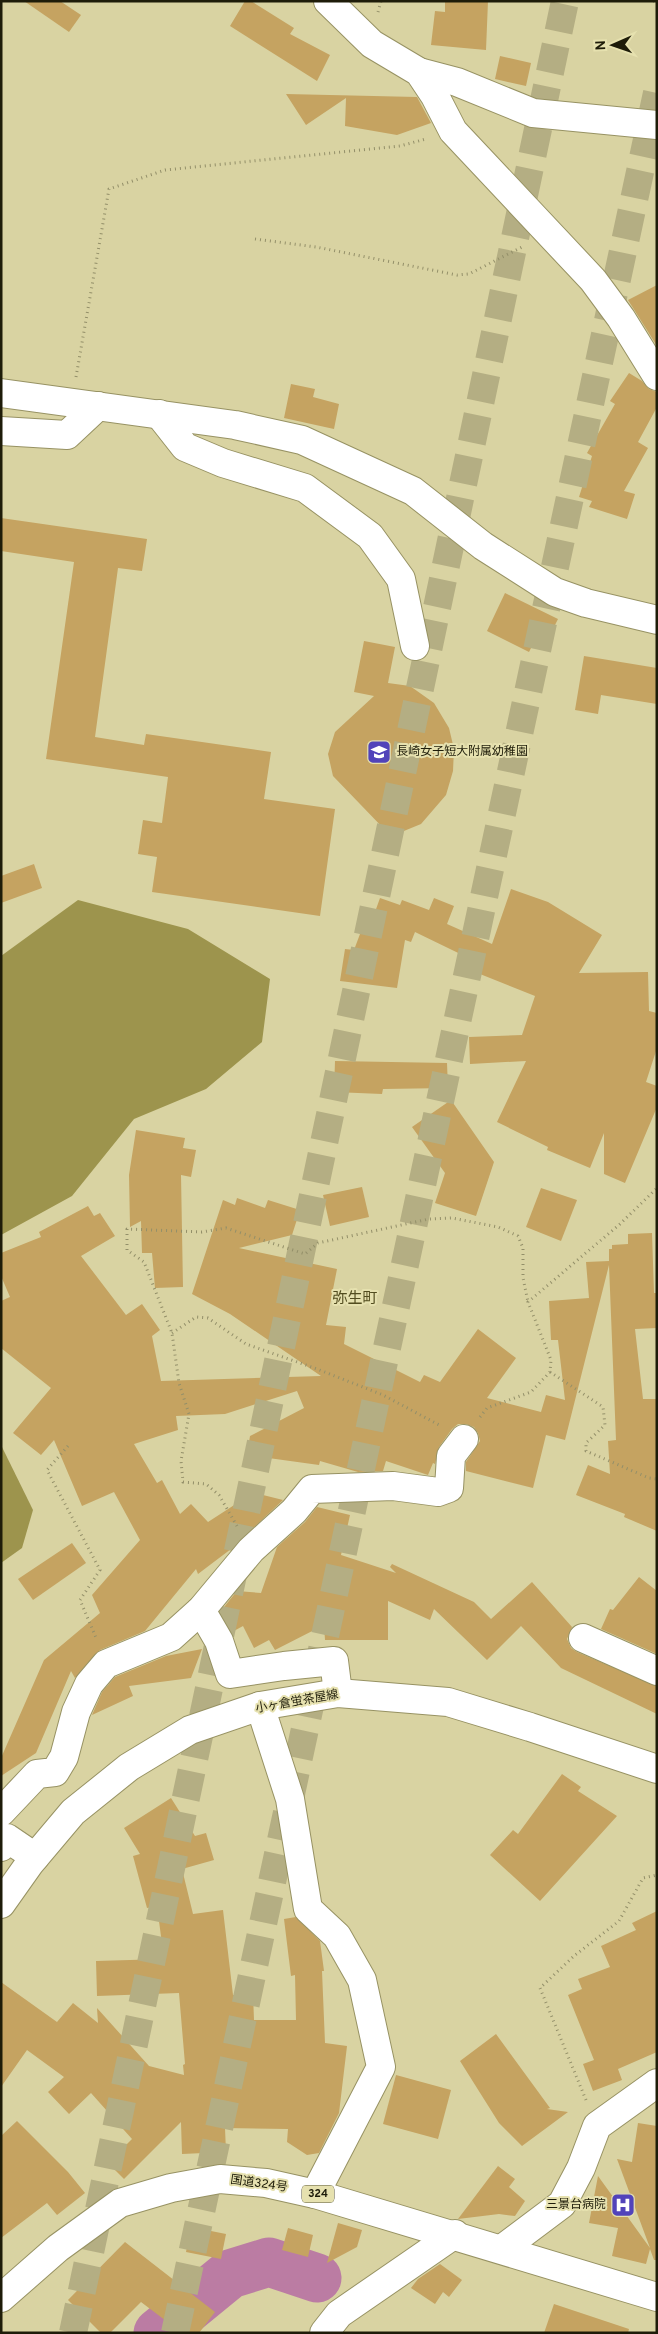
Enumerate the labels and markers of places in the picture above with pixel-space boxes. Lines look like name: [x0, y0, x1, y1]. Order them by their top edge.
school or university icon: 長崎女子短大附属幼稚園: [366, 739, 392, 765]
place label: 長崎女子短大附属幼稚園: [396, 744, 528, 760]
hospital icon: 三景台病院: [610, 2192, 636, 2218]
place label: 三景台病院: [546, 2197, 606, 2213]

